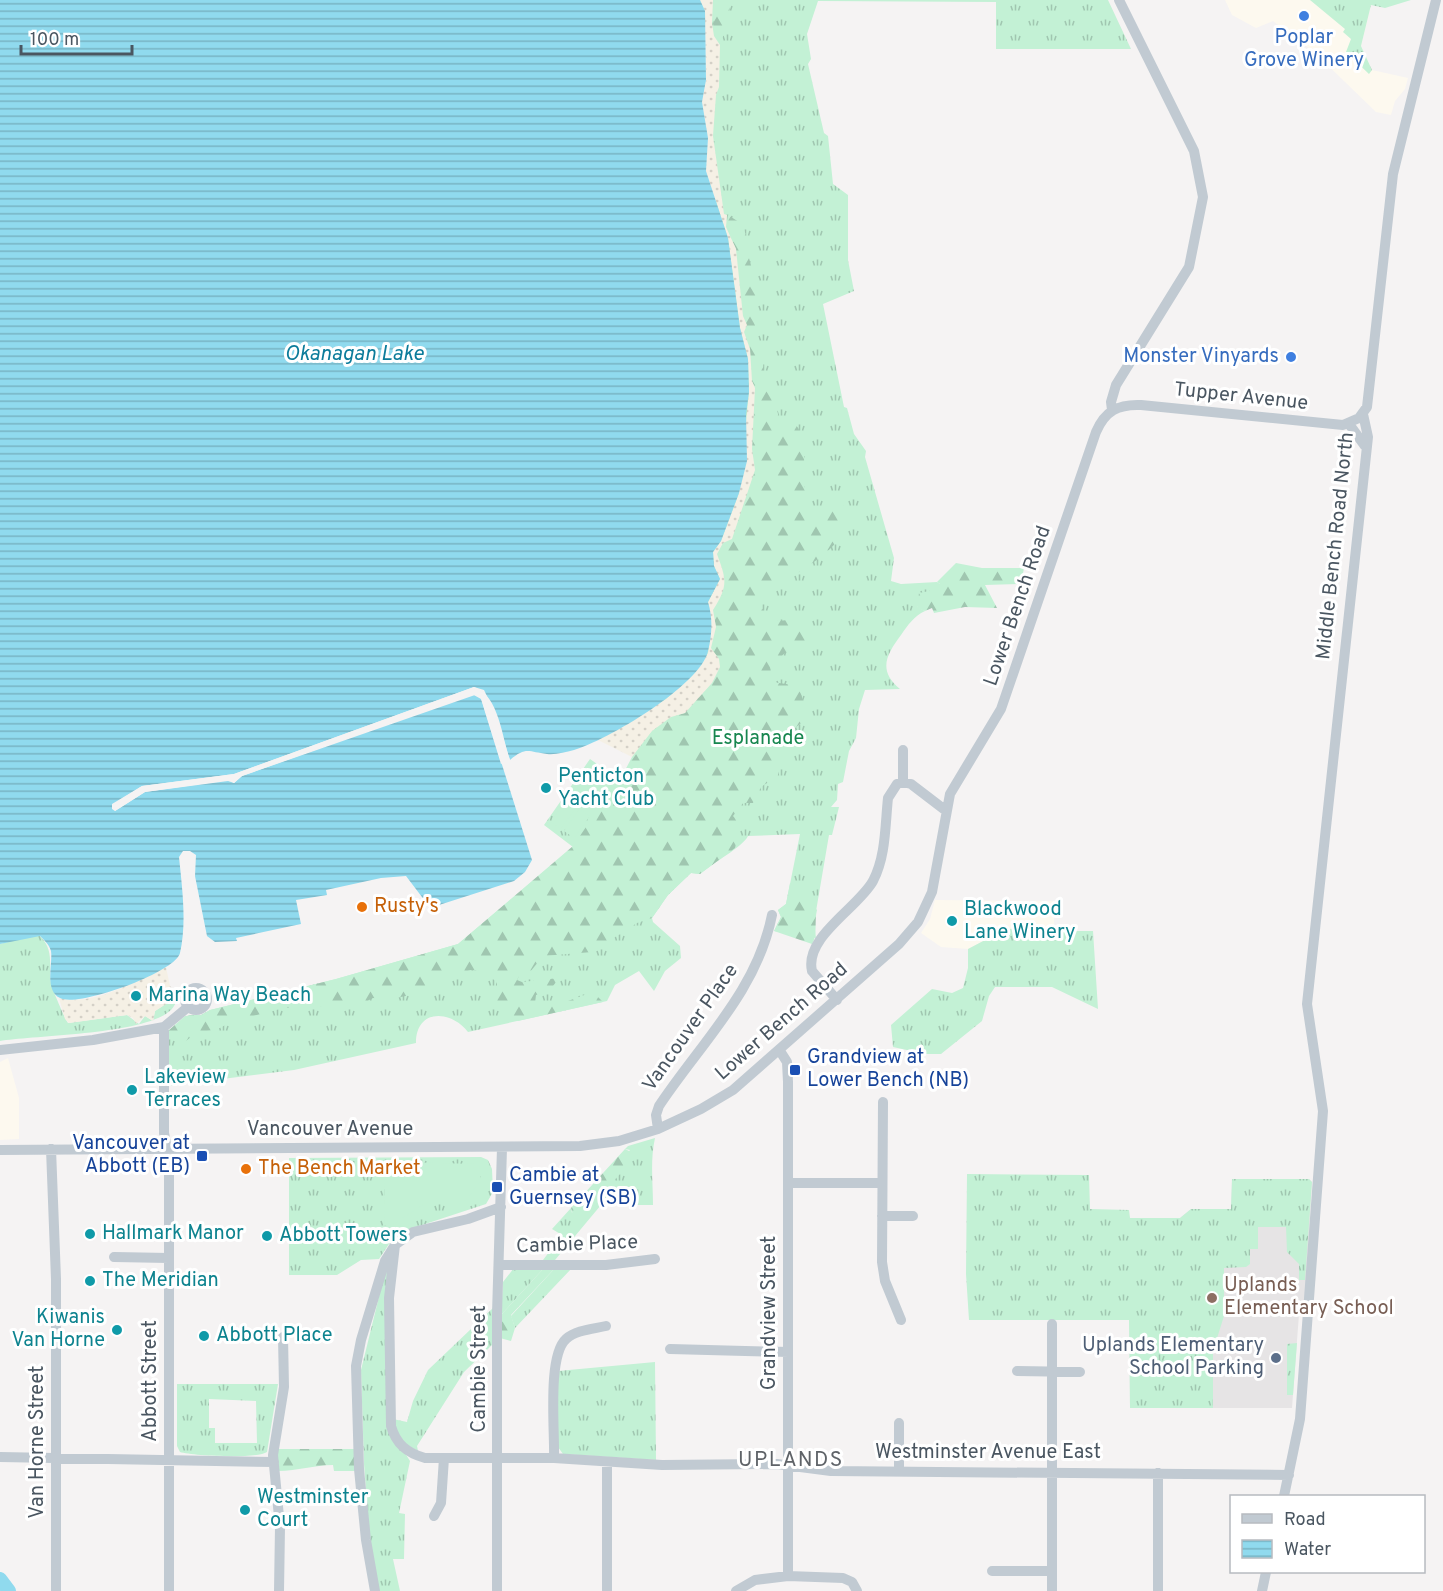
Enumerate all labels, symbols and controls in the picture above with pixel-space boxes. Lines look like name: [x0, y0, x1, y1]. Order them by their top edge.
marker: Poplar Grove Winery: [1297, 9, 1311, 23]
scale bar: [21, 18, 132, 56]
place label: Poplar Grove Winery: [1244, 25, 1364, 74]
text: 100 m: [30, 29, 79, 52]
water label: Okanagan Lake: [284, 341, 425, 368]
place label: Monster Vinyards: [1123, 344, 1279, 370]
marker: Monster Vinyards: [1284, 350, 1298, 364]
street label: Tupper Avenue: [1173, 377, 1309, 417]
street label: Middle Bench Road North: [1311, 431, 1361, 661]
street label: Lower Bench Road: [978, 522, 1058, 690]
park label: Esplanade: [712, 726, 804, 752]
place label: Penticton Yacht Club: [558, 764, 654, 813]
marker: Penticton Yacht Club: [539, 781, 553, 795]
place label: Rusty's: [374, 894, 439, 920]
place label: Blackwood Lane Winery: [964, 897, 1076, 946]
marker: Rusty's: [355, 900, 369, 914]
marker: Blackwood Lane Winery: [945, 914, 959, 928]
street label: Lower Bench Road: [710, 957, 854, 1087]
street label: Vancouver Place: [637, 959, 745, 1097]
place label: Marina Way Beach: [148, 983, 311, 1009]
marker: Marina Way Beach: [129, 989, 143, 1003]
place label: Grandview at Lower Bench (NB): [807, 1045, 969, 1094]
marker: Grandview at Lower Bench (NB): [788, 1063, 802, 1077]
place label: Lakeview Terraces: [144, 1065, 226, 1114]
marker: Lakeview Terraces: [125, 1083, 139, 1097]
street label: Vancouver Avenue: [247, 1117, 413, 1143]
place label: Vancouver at Abbott (EB): [72, 1131, 190, 1180]
marker: Vancouver at Abbott (EB): [195, 1149, 209, 1163]
place label: The Bench Market: [258, 1156, 421, 1182]
marker: The Bench Market: [239, 1162, 253, 1176]
place label: Cambie at Guernsey (SB): [509, 1163, 637, 1212]
marker: Cambie at Guernsey (SB): [490, 1180, 504, 1194]
place label: Hallmark Manor: [102, 1221, 244, 1247]
place label: Abbott Towers: [279, 1223, 408, 1249]
marker: Hallmark Manor: [83, 1227, 97, 1241]
marker: Abbott Towers: [260, 1229, 274, 1243]
street label: Cambie Place: [516, 1230, 638, 1260]
street label: Grandview Street: [757, 1236, 783, 1390]
place label: The Meridian: [102, 1268, 219, 1294]
place label: Uplands Elementary School: [1224, 1273, 1394, 1322]
marker: The Meridian: [83, 1274, 97, 1288]
marker: Uplands Elementary School: [1205, 1291, 1219, 1305]
place label: Kiwanis Van Horne: [12, 1305, 105, 1354]
street label: Cambie Street: [467, 1305, 493, 1433]
street label: Abbott Street: [138, 1320, 164, 1442]
marker: Kiwanis Van Horne: [110, 1323, 124, 1337]
place label: Abbott Place: [216, 1323, 332, 1349]
marker: Abbott Place: [197, 1329, 211, 1343]
place label: Uplands Elementary School Parking: [1082, 1333, 1264, 1382]
marker: Uplands Elementary School Parking: [1269, 1351, 1283, 1365]
street label: Van Horne Street: [25, 1365, 51, 1519]
street label: Westminster Avenue East: [875, 1440, 1101, 1466]
district label: UPLANDS: [738, 1447, 844, 1474]
place label: Westminster Court: [257, 1485, 369, 1534]
legend: [1230, 1495, 1425, 1573]
marker: Westminster Court: [238, 1503, 252, 1517]
text: Road: [1284, 1509, 1326, 1532]
text: Water: [1284, 1539, 1331, 1562]

